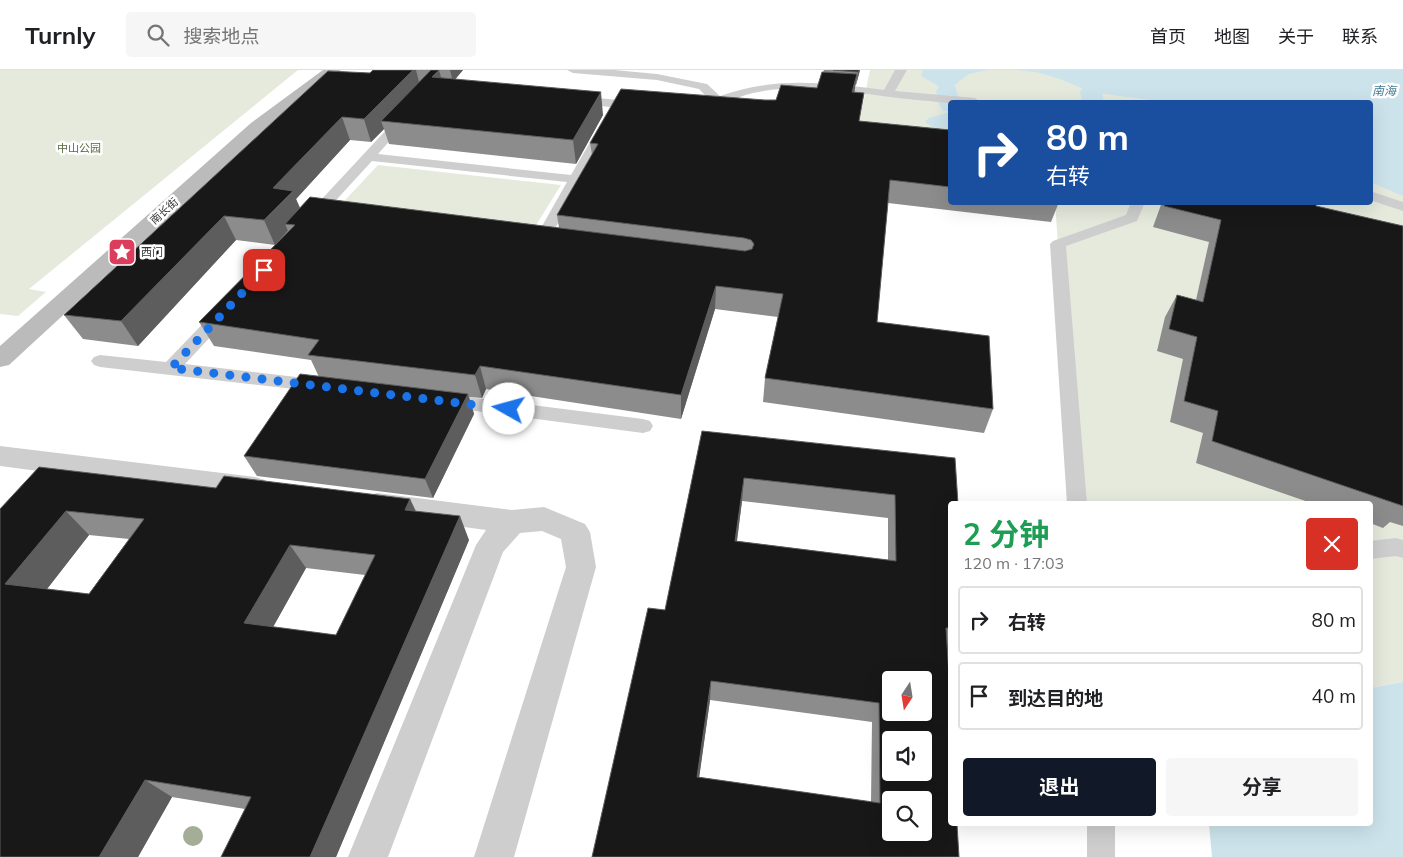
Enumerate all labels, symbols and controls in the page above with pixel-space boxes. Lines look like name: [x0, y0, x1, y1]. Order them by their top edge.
search box: [126, 12, 476, 57]
text: Turnly: [25, 20, 96, 50]
icon: search: [144, 21, 172, 49]
text: 搜索地点: [184, 24, 260, 48]
text: 首页: [1150, 25, 1186, 48]
text: 地图: [1214, 25, 1250, 48]
text: 关于: [1278, 25, 1314, 48]
text: 联系: [1342, 25, 1378, 48]
water label: 南海: [1372, 83, 1398, 98]
text: 80 m: [1046, 115, 1129, 159]
icon: right: [963, 120, 1028, 185]
park label: 中山公园: [57, 141, 101, 155]
text: 右转: [1046, 162, 1090, 190]
street label: 南长街: [147, 195, 181, 227]
place icon: 西门: [107, 237, 137, 267]
place label: 西门: [141, 245, 163, 259]
pin: [243, 249, 285, 291]
icon: arrive: [250, 256, 278, 284]
position arrow: [482, 382, 534, 434]
text: 2 分钟: [963, 515, 1049, 553]
button: close: [1306, 518, 1358, 570]
text: 120 m · 17:03: [963, 553, 1064, 573]
icon: right: [965, 606, 993, 634]
text: 80 m: [1312, 608, 1356, 632]
text: 右转: [1008, 610, 1046, 634]
north arrow: [882, 671, 932, 721]
map controls: [882, 671, 932, 841]
icon: arrive: [965, 682, 993, 710]
text: 40 m: [1312, 684, 1356, 708]
text: 到达目的地: [1008, 686, 1103, 710]
button: sound: [882, 731, 932, 781]
button: 退出: [963, 758, 1156, 816]
button: 分享: [1166, 758, 1358, 816]
button: search: [882, 791, 932, 841]

